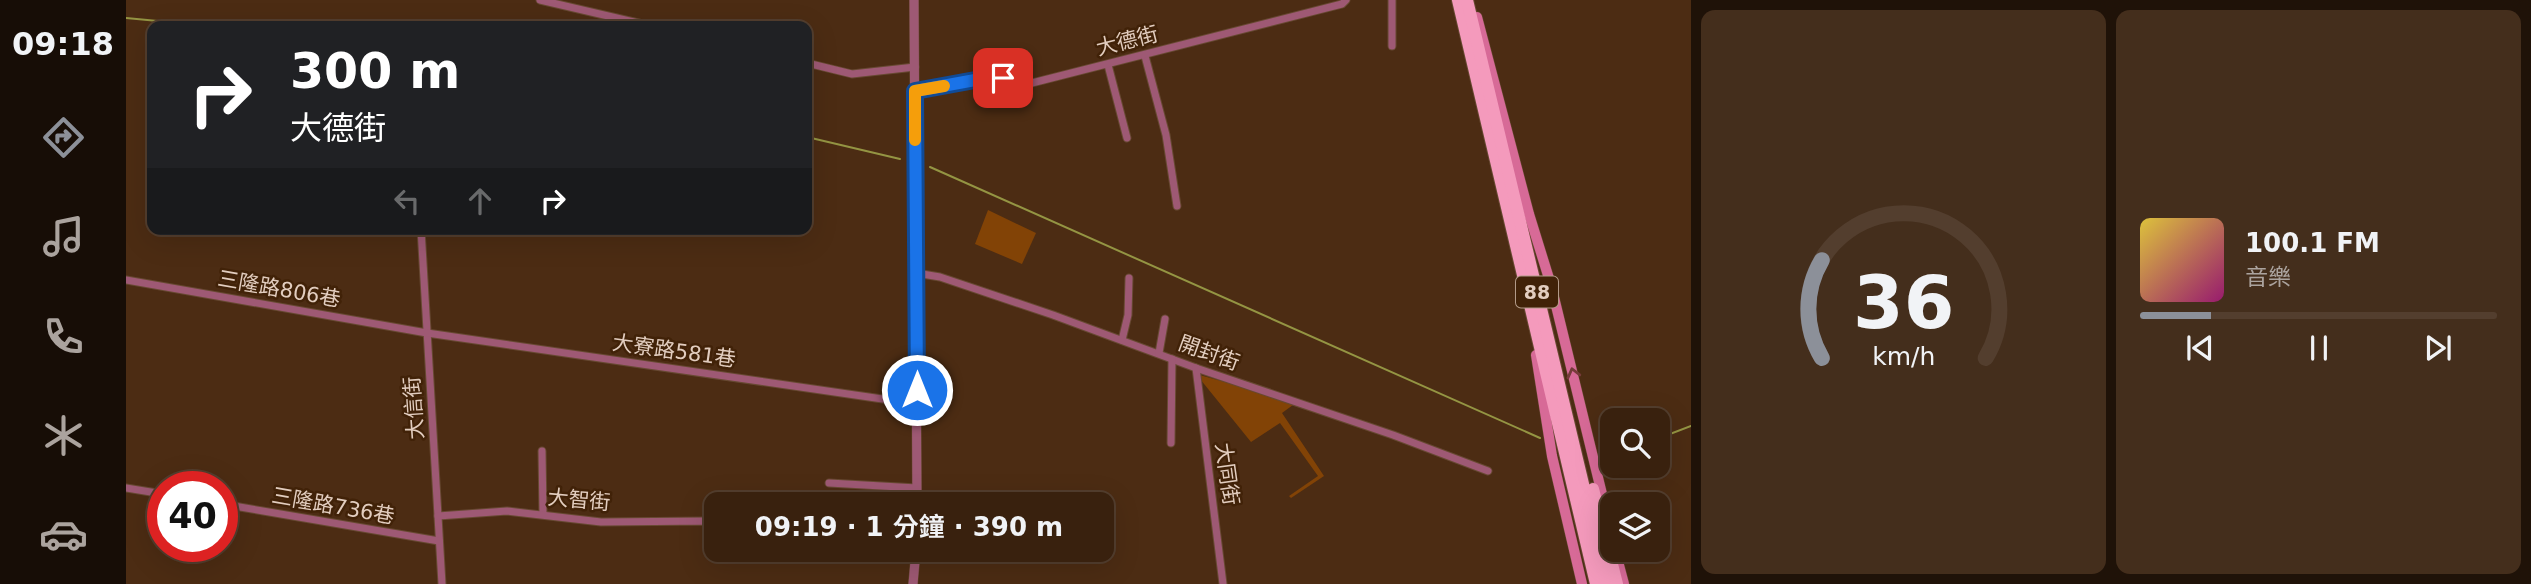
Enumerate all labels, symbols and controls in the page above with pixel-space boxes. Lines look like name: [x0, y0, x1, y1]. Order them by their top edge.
street label: 大德街: [1094, 22, 1160, 60]
text: 09:18: [12, 25, 114, 63]
text: 300 m: [290, 43, 460, 100]
pin: [973, 48, 1033, 108]
icon: right: [175, 49, 266, 140]
icon: arrive: [984, 59, 1022, 97]
text: 大德街: [290, 109, 386, 147]
icon: directions: [39, 113, 88, 162]
icon: left: [388, 182, 426, 220]
icon: ahead: [461, 182, 499, 220]
icon: right: [534, 182, 572, 220]
icon: music: [39, 212, 88, 261]
text: 100.1 FM: [2245, 228, 2380, 258]
text: 36: [1853, 260, 1954, 345]
text: 音樂: [2245, 264, 2291, 290]
street label: 三隆路806巷: [216, 266, 342, 312]
road number: 88: [1516, 276, 1558, 308]
icon: phone: [39, 312, 88, 361]
icon: previous: [2181, 329, 2219, 367]
icon: pause: [2300, 329, 2338, 367]
icon: next: [2419, 329, 2457, 367]
street label: 大寮路581巷: [611, 330, 737, 372]
street label: 開封街: [1175, 331, 1243, 375]
text: km/h: [1872, 342, 1935, 371]
position arrow: [880, 353, 954, 427]
one-way arrow: [1567, 367, 1581, 379]
street label: 大信街: [400, 376, 428, 440]
map controls: [1600, 408, 1670, 562]
button: search: [1600, 408, 1670, 478]
icon: climate: [39, 411, 88, 460]
street label: 大同街: [1211, 441, 1243, 507]
speed limit sign: 40: [147, 471, 238, 562]
street label: 三隆路736巷: [270, 483, 396, 529]
street label: 大智街: [547, 485, 611, 515]
button: layers: [1600, 492, 1670, 562]
icon: car: [39, 510, 88, 559]
text: 09:19 · 1 分鐘 · 390 m: [755, 512, 1063, 542]

